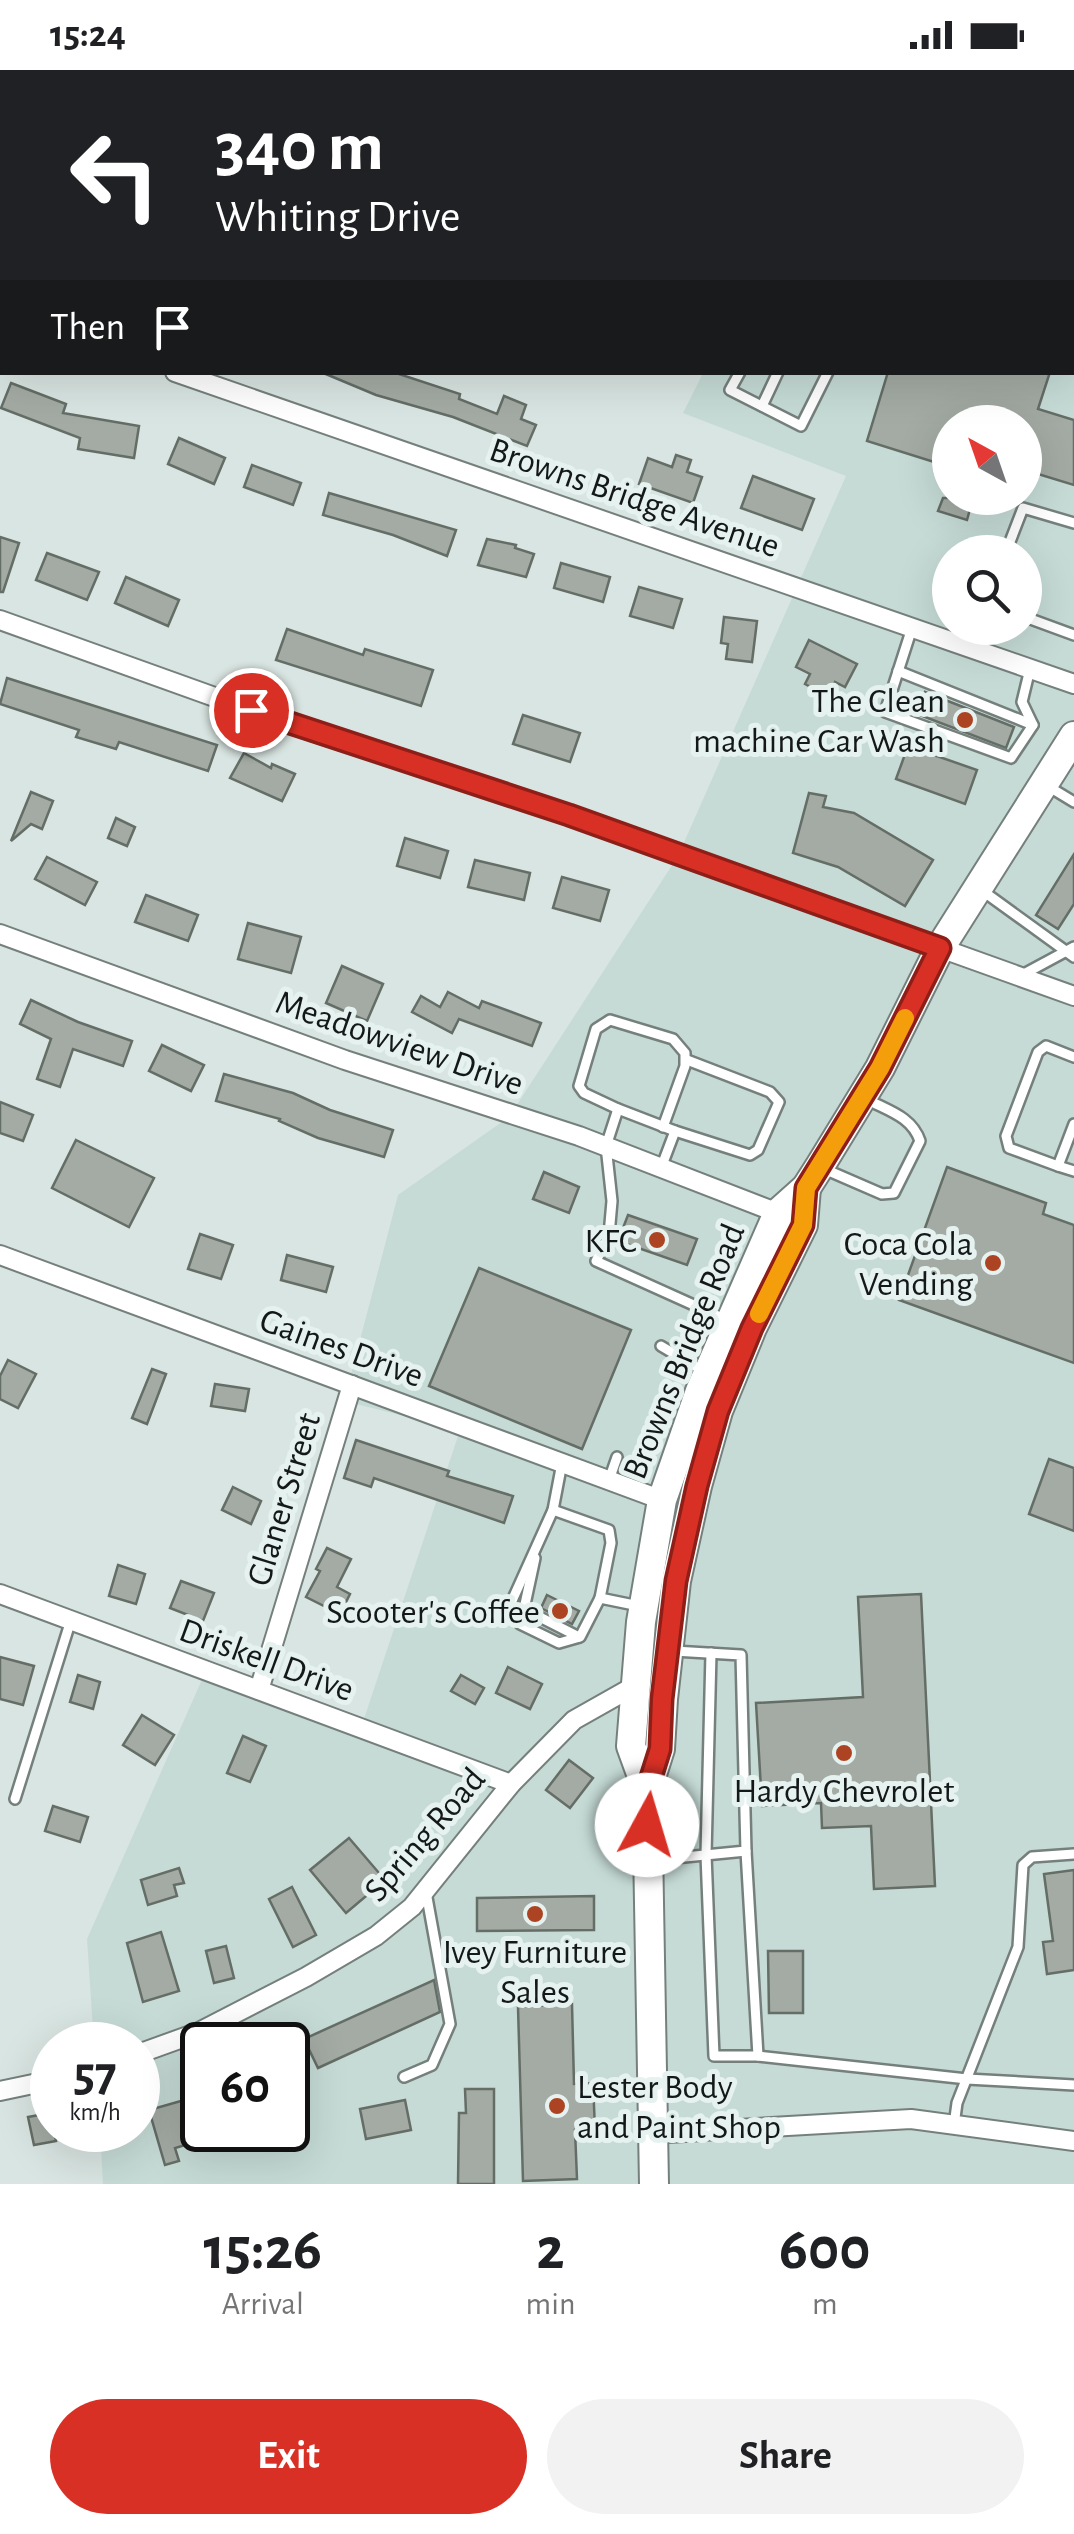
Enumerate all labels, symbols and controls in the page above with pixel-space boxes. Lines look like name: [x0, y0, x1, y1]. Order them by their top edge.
text: 15:24: [50, 16, 126, 54]
icon: left: [50, 110, 180, 240]
text: 340 m: [215, 113, 384, 183]
text: Whiting Drive: [215, 195, 460, 240]
icon: arrive: [145, 300, 200, 355]
text: Then: [50, 309, 125, 347]
north arrow: [932, 405, 1042, 515]
map controls: [932, 405, 1042, 645]
street label: Browns Bridge Avenue: [485, 432, 784, 564]
button: search: [932, 535, 1042, 645]
pin: [209, 668, 294, 753]
icon: arrive: [224, 683, 279, 738]
place label: The Clean machine Car Wash: [693, 684, 945, 759]
marker: The Clean machine Car Wash: [954, 709, 976, 731]
street label: Meadowview Drive: [271, 985, 528, 1102]
street label: Browns Bridge Road: [617, 1219, 752, 1484]
place label: KFC: [584, 1224, 637, 1259]
place label: Coca Cola Vending: [844, 1227, 973, 1302]
marker: KFC: [646, 1229, 668, 1251]
marker: Coca Cola Vending: [982, 1252, 1004, 1274]
street label: Gaines Drive: [255, 1303, 428, 1394]
street label: Glaner Street: [242, 1409, 327, 1590]
place label: Scooter's Coffee: [326, 1595, 540, 1630]
marker: Scooter's Coffee: [549, 1600, 571, 1622]
street label: Driskell Drive: [175, 1613, 358, 1708]
marker: Hardy Chevrolet: [833, 1742, 855, 1764]
street label: Spring Road: [358, 1762, 492, 1908]
position arrow: [595, 1773, 699, 1877]
place label: Hardy Chevrolet: [734, 1774, 954, 1809]
marker: Ivey Furniture Sales: [524, 1903, 546, 1925]
place label: Ivey Furniture Sales: [443, 1935, 627, 2010]
speed limit sign: 60: [180, 2022, 310, 2152]
text: 57: [73, 2050, 117, 2100]
place label: Lester Body and Paint Shop: [577, 2070, 781, 2145]
marker: Lester Body and Paint Shop: [546, 2095, 568, 2117]
text: km/h: [69, 2100, 121, 2125]
text: 15:26: [204, 2220, 322, 2280]
text: 2: [536, 2220, 565, 2280]
text: 600: [779, 2220, 870, 2280]
text: Arrival: [222, 2288, 304, 2320]
text: min: [526, 2288, 575, 2320]
text: m: [812, 2288, 838, 2320]
button: Exit: [50, 2399, 527, 2514]
button: Share: [547, 2399, 1024, 2514]

